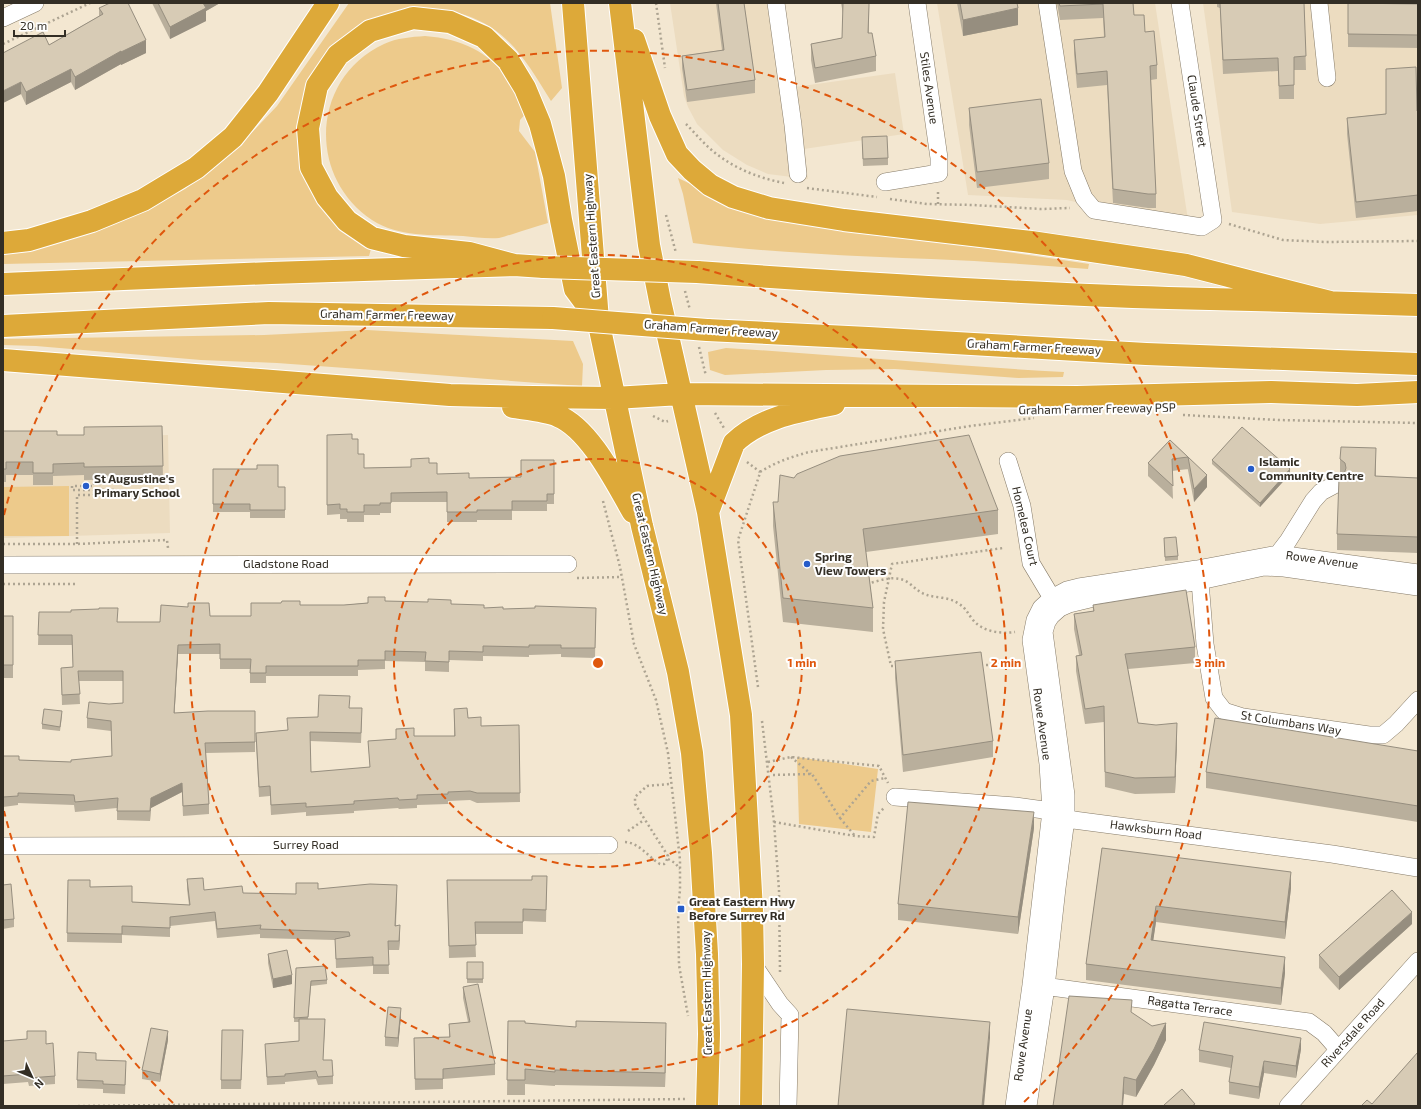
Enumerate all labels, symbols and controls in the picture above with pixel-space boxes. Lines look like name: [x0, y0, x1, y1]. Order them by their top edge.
scale bar: [14, 12, 65, 38]
text: 20 m: [20, 18, 47, 32]
street label: Stiles Avenue: [918, 51, 942, 125]
street label: Claude Street: [1185, 74, 1211, 148]
street label: Great Eastern Highway: [580, 173, 602, 299]
street label: Graham Farmer Freeway: [320, 306, 455, 322]
street label: Graham Farmer Freeway: [644, 316, 779, 340]
street label: Graham Farmer Freeway: [967, 336, 1102, 357]
street label: Graham Farmer Freeway PSP: [1018, 400, 1176, 416]
place label: Islamic Community Centre: [1259, 454, 1364, 483]
marker: Islamic Community Centre: [1246, 464, 1256, 474]
place label: St Augustine's Primary School: [94, 471, 180, 500]
marker: St Augustine's Primary School: [81, 481, 91, 491]
street label: Homelea Court: [1010, 485, 1042, 567]
street label: Great Eastern Highway: [630, 491, 672, 617]
street label: Rowe Avenue: [1285, 547, 1359, 571]
place label: Spring View Towers: [815, 549, 886, 577]
street label: Gladstone Road: [243, 556, 329, 570]
marker: Spring View Towers: [802, 559, 812, 569]
text: 1 min: [788, 655, 816, 669]
text: 2 min: [991, 655, 1021, 669]
text: 3 min: [1195, 655, 1225, 669]
centre of rings: [591, 656, 605, 670]
street label: Rowe Avenue: [1031, 687, 1055, 761]
street label: St Columbans Way: [1240, 707, 1343, 737]
street label: Hawksburn Road: [1109, 816, 1203, 842]
street label: Surrey Road: [273, 837, 339, 851]
place label: Great Eastern Hwy Before Surrey Rd: [689, 894, 795, 923]
marker: Great Eastern Hwy Before Surrey Rd: [676, 904, 686, 914]
street label: Great Eastern Highway: [698, 930, 714, 1056]
street label: Ragatta Terrace: [1147, 992, 1234, 1018]
street label: Riversdale Road: [1318, 995, 1387, 1070]
street label: Rowe Avenue: [1010, 1008, 1034, 1082]
north arrow: [12, 1057, 52, 1097]
text: N: [32, 1077, 47, 1092]

